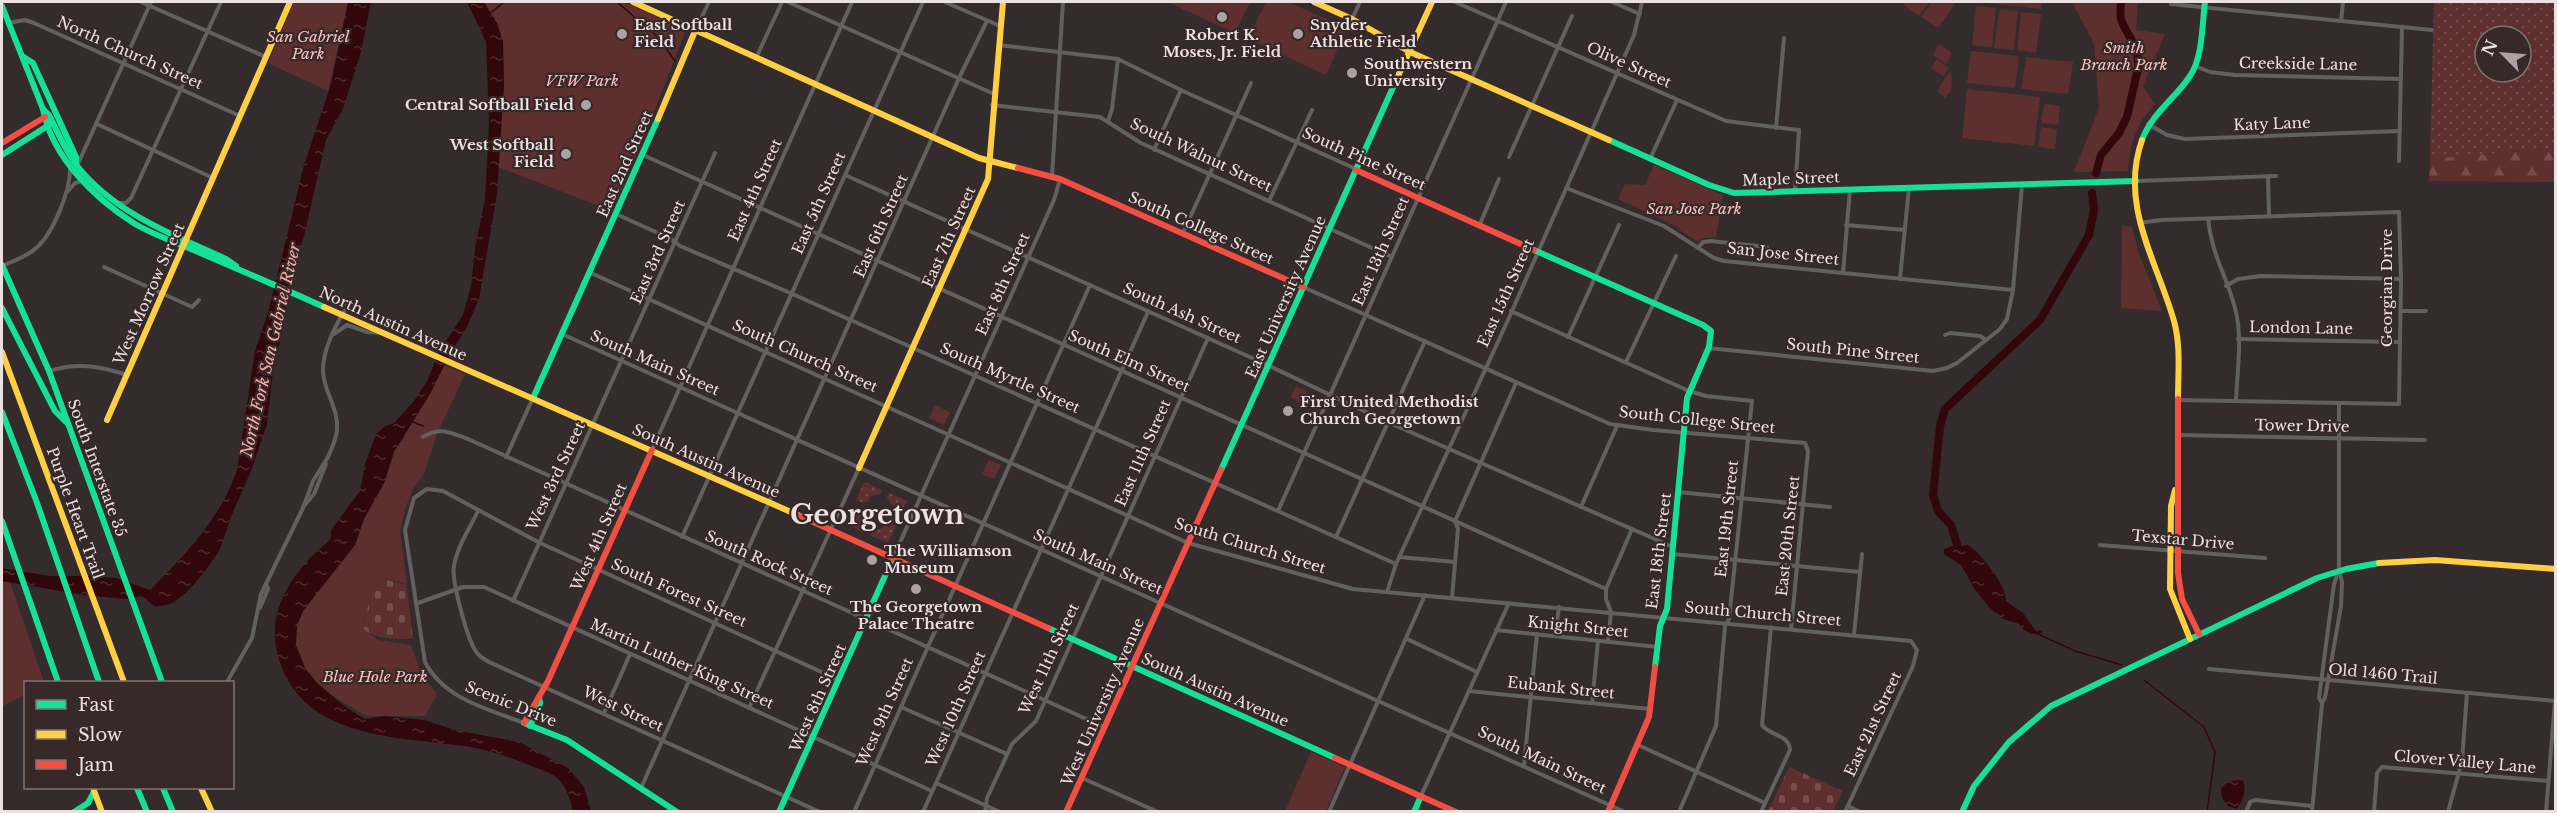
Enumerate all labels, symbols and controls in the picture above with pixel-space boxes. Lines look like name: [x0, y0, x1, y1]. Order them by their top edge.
marker: Robert K. Moses, Jr. Field: [1215, 10, 1229, 24]
street label: North Church Street: [54, 12, 206, 93]
place label: East Softball Field: [634, 15, 733, 51]
place label: Snyder Athletic Field: [1309, 15, 1417, 51]
north arrow: [2473, 24, 2533, 84]
place label: Robert K. Moses, Jr. Field: [1163, 25, 1282, 61]
park label: San Gabriel Park: [267, 27, 350, 63]
marker: East Softball Field: [615, 27, 629, 41]
marker: Snyder Athletic Field: [1291, 27, 1305, 41]
street label: Olive Street: [1584, 37, 1675, 92]
text: N: [2477, 37, 2502, 59]
park label: Smith Branch Park: [2080, 38, 2167, 74]
street label: Creekside Lane: [2239, 53, 2357, 74]
place label: Southwestern University: [1364, 54, 1472, 90]
marker: Southwestern University: [1345, 66, 1359, 80]
park label: VFW Park: [545, 71, 619, 90]
place label: Central Softball Field: [405, 95, 575, 114]
marker: Central Softball Field: [579, 98, 593, 112]
street label: East 2nd Street: [592, 107, 657, 220]
street label: South Walnut Street: [1127, 113, 1275, 196]
street label: Katy Lane: [2233, 113, 2311, 134]
street label: South Pine Street: [1299, 123, 1429, 195]
place label: West Softball Field: [449, 135, 555, 171]
street label: East 4th Street: [723, 135, 786, 244]
marker: West Softball Field: [559, 147, 573, 161]
street label: East 5th Street: [788, 148, 850, 257]
street label: Maple Street: [1742, 167, 1840, 190]
street label: East 6th Street: [849, 171, 912, 280]
street label: East 7th Street: [918, 183, 980, 290]
street label: South College Street: [1126, 187, 1277, 268]
street label: East 13th Street: [1348, 193, 1413, 308]
street label: East 3rd Street: [626, 197, 689, 307]
park label: San Jose Park: [1647, 199, 1741, 218]
street label: East University Avenue: [1241, 213, 1330, 381]
street label: West Morrow Street: [108, 220, 188, 368]
street label: East 8th Street: [971, 229, 1034, 338]
street label: Georgian Drive: [2377, 229, 2396, 347]
street label: East 15th Street: [1473, 235, 1538, 350]
street label: San Jose Street: [1726, 238, 1840, 269]
water label: North Fork San Gabriel River: [235, 240, 305, 460]
street label: South Ash Street: [1120, 278, 1245, 347]
street label: North Austin Avenue: [316, 282, 470, 365]
street label: South Church Street: [730, 315, 881, 396]
street label: London Lane: [2249, 317, 2353, 338]
street label: South Elm Street: [1065, 325, 1193, 396]
street label: South Main Street: [588, 326, 723, 400]
street label: South Pine Street: [1786, 334, 1921, 367]
street label: South Myrtle Street: [937, 338, 1083, 417]
place label: First United Methodist Church Georgetown: [1300, 392, 1479, 428]
street label: South Interstate 35: [64, 396, 131, 539]
street label: East 11th Street: [1111, 396, 1175, 509]
street label: South College Street: [1618, 402, 1776, 437]
marker: First United Methodist Church Georgetown: [1281, 404, 1295, 418]
street label: Tower Drive: [2254, 415, 2350, 436]
street label: West 3rd Street: [522, 418, 589, 534]
street label: South Austin Avenue: [630, 419, 783, 502]
street label: Purple Heart Trail: [43, 444, 108, 581]
street label: East 19th Street: [1711, 459, 1742, 578]
street label: East 20th Street: [1772, 474, 1803, 597]
street label: West 4th Street: [566, 480, 631, 595]
street label: East 18th Street: [1642, 491, 1675, 610]
district label: Georgetown: [790, 498, 964, 531]
street label: South Church Street: [1172, 513, 1328, 578]
street label: South Main Street: [1031, 525, 1166, 599]
street label: South Rock Street: [702, 526, 836, 599]
street label: Texstar Drive: [2131, 526, 2235, 553]
place label: The Williamson Museum: [884, 541, 1012, 577]
marker: The Williamson Museum: [865, 553, 879, 567]
street label: South Forest Street: [608, 554, 750, 631]
marker: The Georgetown Palace Theatre: [909, 582, 923, 596]
place label: The Georgetown Palace Theatre: [850, 597, 982, 633]
street label: South Church Street: [1684, 597, 1842, 630]
street label: West 11th Street: [1014, 600, 1083, 718]
street label: Knight Street: [1527, 612, 1630, 641]
street label: Martin Luther King Street: [587, 614, 777, 713]
street label: West University Avenue: [1056, 615, 1148, 790]
street label: West 8th Street: [785, 640, 850, 756]
street label: West 10th Street: [921, 648, 990, 771]
street label: South Austin Avenue: [1139, 648, 1292, 731]
street label: West 9th Street: [852, 654, 917, 770]
street label: Old 1460 Trail: [2328, 659, 2438, 688]
park label: Blue Hole Park: [322, 667, 427, 686]
street label: East 21st Street: [1840, 668, 1905, 779]
street label: Eubank Street: [1506, 672, 1616, 703]
street label: Scenic Drive: [463, 677, 560, 731]
legend: [24, 681, 234, 789]
street label: West Street: [579, 681, 667, 736]
text: Fast: [78, 694, 115, 716]
street label: South Main Street: [1475, 721, 1610, 798]
text: Slow: [78, 724, 123, 746]
street label: Clover Valley Lane: [2393, 746, 2537, 777]
text: Jam: [76, 754, 114, 776]

